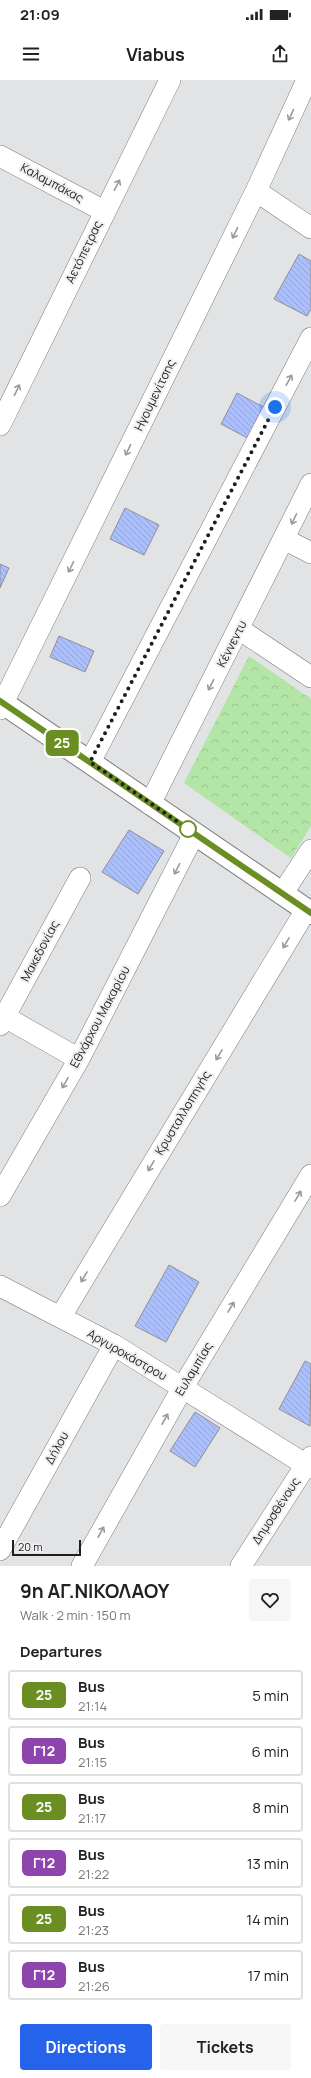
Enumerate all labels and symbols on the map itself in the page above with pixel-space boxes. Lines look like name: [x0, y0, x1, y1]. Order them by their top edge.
one-way arrow: [287, 109, 294, 121]
street label: Καλαμπάκας: [18, 159, 87, 206]
one-way arrow: [114, 179, 121, 191]
street label: Αετόπετρας: [61, 217, 106, 286]
one-way arrow: [231, 227, 238, 239]
street label: Ηγουμενίτσης: [130, 356, 179, 434]
one-way arrow: [286, 374, 293, 386]
one-way arrow: [14, 384, 21, 396]
your location: [265, 397, 285, 417]
one-way arrow: [124, 444, 131, 456]
one-way arrow: [290, 512, 297, 524]
one-way arrow: [67, 560, 74, 572]
street label: Κέννεντυ: [213, 617, 251, 670]
one-way arrow: [207, 679, 214, 691]
line badge: 25: [44, 730, 80, 756]
unlabelled marker: [179, 820, 197, 838]
one-way arrow: [172, 862, 180, 874]
street label: Μακεδονίας: [16, 917, 63, 984]
one-way arrow: [282, 937, 290, 948]
street label: Εθνάρχου Μακαρίου: [65, 963, 134, 1071]
one-way arrow: [214, 1049, 222, 1061]
street label: Κρυσταλλοπηγής: [151, 1067, 215, 1158]
one-way arrow: [60, 1077, 68, 1089]
one-way arrow: [147, 1160, 155, 1172]
one-way arrow: [295, 1190, 303, 1202]
one-way arrow: [80, 1271, 88, 1283]
one-way arrow: [228, 1301, 236, 1313]
street label: Αργυροκάστρου: [84, 1325, 170, 1384]
street label: Ευλαμπίας: [171, 1338, 217, 1399]
one-way arrow: [161, 1413, 169, 1425]
street label: Δήλου: [41, 1428, 72, 1467]
street label: Δημοσθένους: [248, 1474, 304, 1548]
one-way arrow: [97, 1526, 105, 1538]
scale bar: [12, 1538, 81, 1557]

